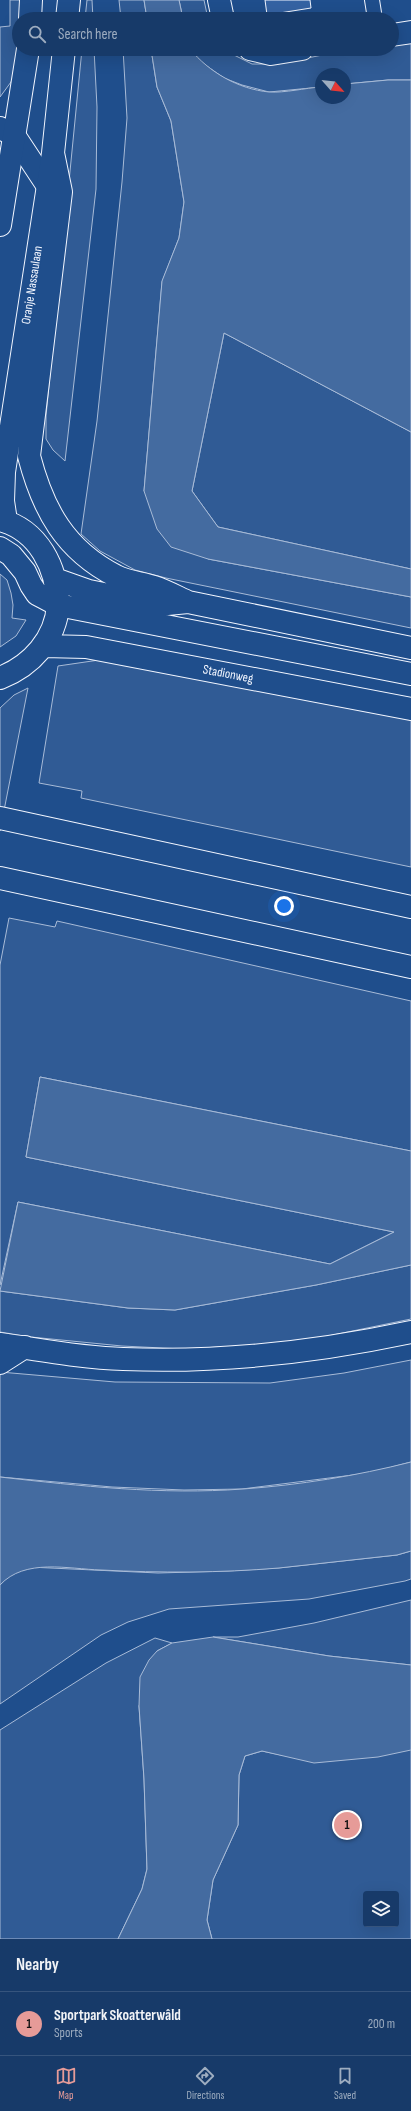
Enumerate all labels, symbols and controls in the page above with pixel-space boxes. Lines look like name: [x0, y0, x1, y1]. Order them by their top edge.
search box: [12, 12, 399, 56]
icon: search: [26, 23, 48, 45]
text: Search here: [58, 25, 118, 44]
north arrow: [315, 68, 351, 104]
street label: Oranje Nassaulaan: [18, 245, 46, 325]
street label: Stadionweg: [201, 661, 255, 687]
your location: [274, 896, 294, 916]
pin: 1: [334, 1810, 360, 1840]
map controls: [363, 1891, 399, 1927]
button: layers: [363, 1891, 399, 1927]
text: Nearby: [16, 1955, 59, 1975]
text: Sportpark Skoatterwâld: [54, 2006, 181, 2025]
text: 1: [26, 2016, 32, 2032]
text: 200 m: [368, 2016, 395, 2032]
text: Sports: [54, 2025, 83, 2041]
tab: Map: [55, 2065, 77, 2102]
tab: Directions: [187, 2065, 224, 2102]
tab: Saved: [334, 2065, 356, 2102]

